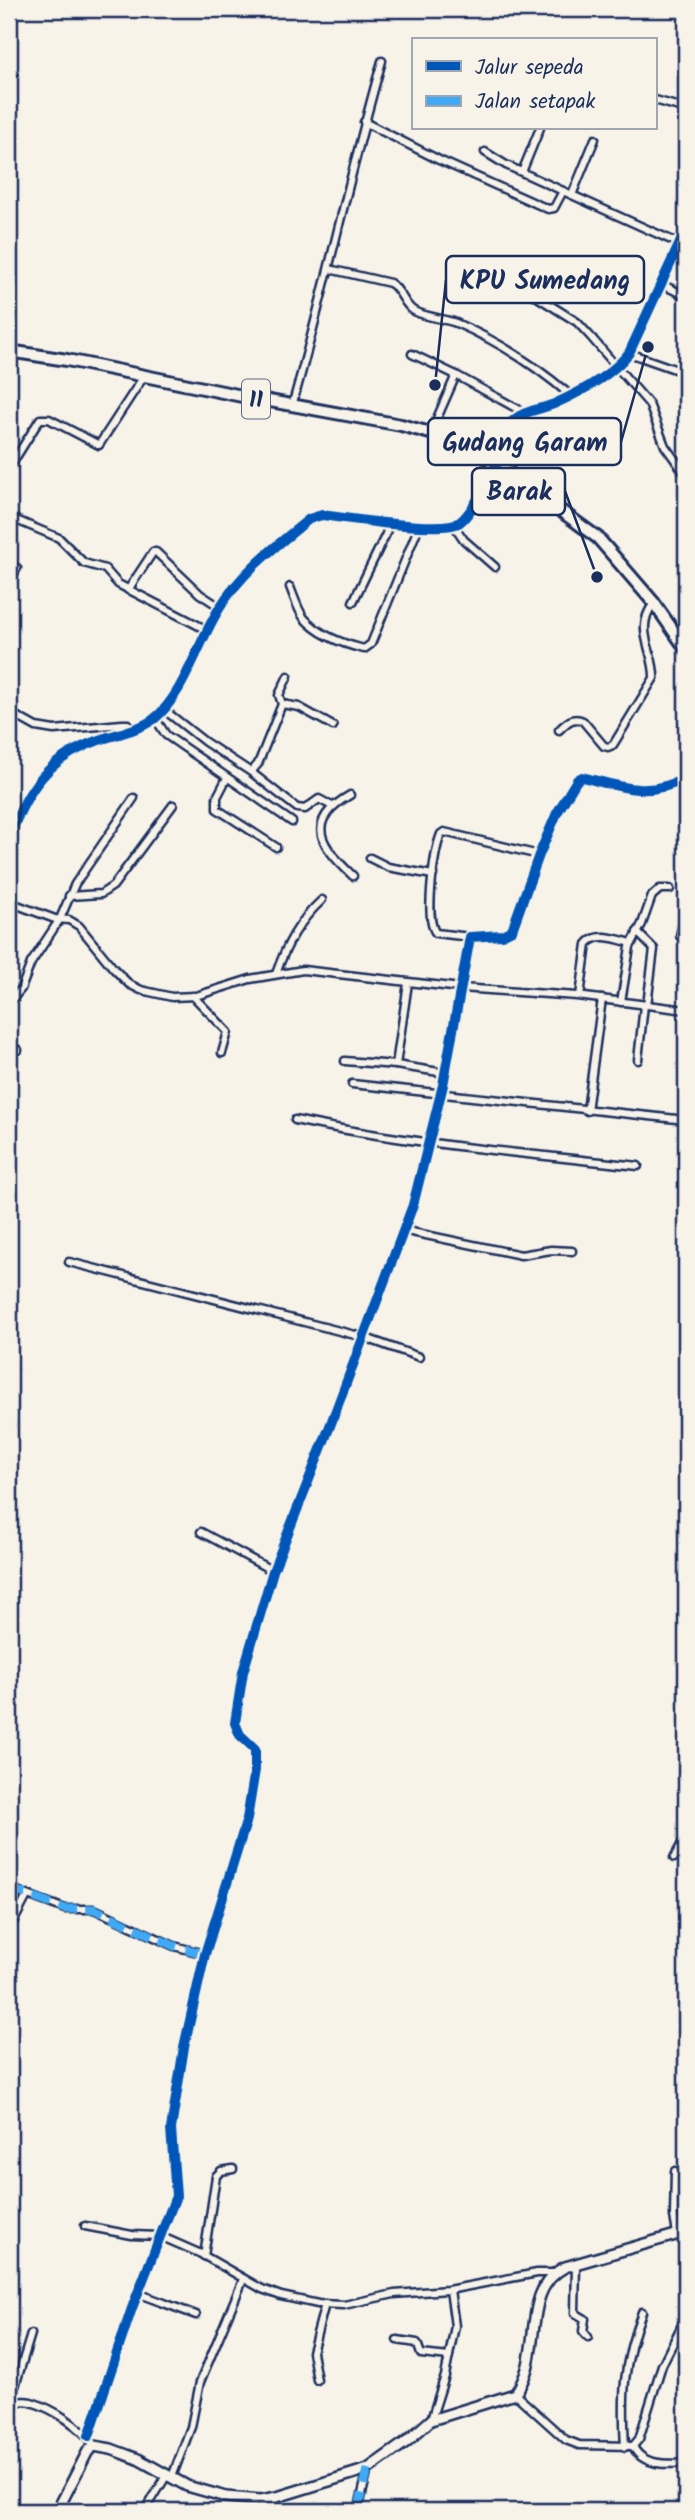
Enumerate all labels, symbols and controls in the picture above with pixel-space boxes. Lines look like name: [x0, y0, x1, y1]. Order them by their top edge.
legend: [412, 38, 656, 130]
text: Jalur sepeda: [475, 52, 584, 85]
text: Jalan setapak: [475, 86, 596, 119]
callout: KPU Sumedang: [446, 256, 644, 303]
text: KPU Sumedang: [460, 261, 630, 303]
road number: 11: [242, 380, 270, 418]
callout: Gudang Garam: [428, 418, 621, 465]
text: Gudang Garam: [442, 423, 608, 465]
callout: Barak: [472, 468, 565, 515]
text: Barak: [487, 472, 553, 514]

